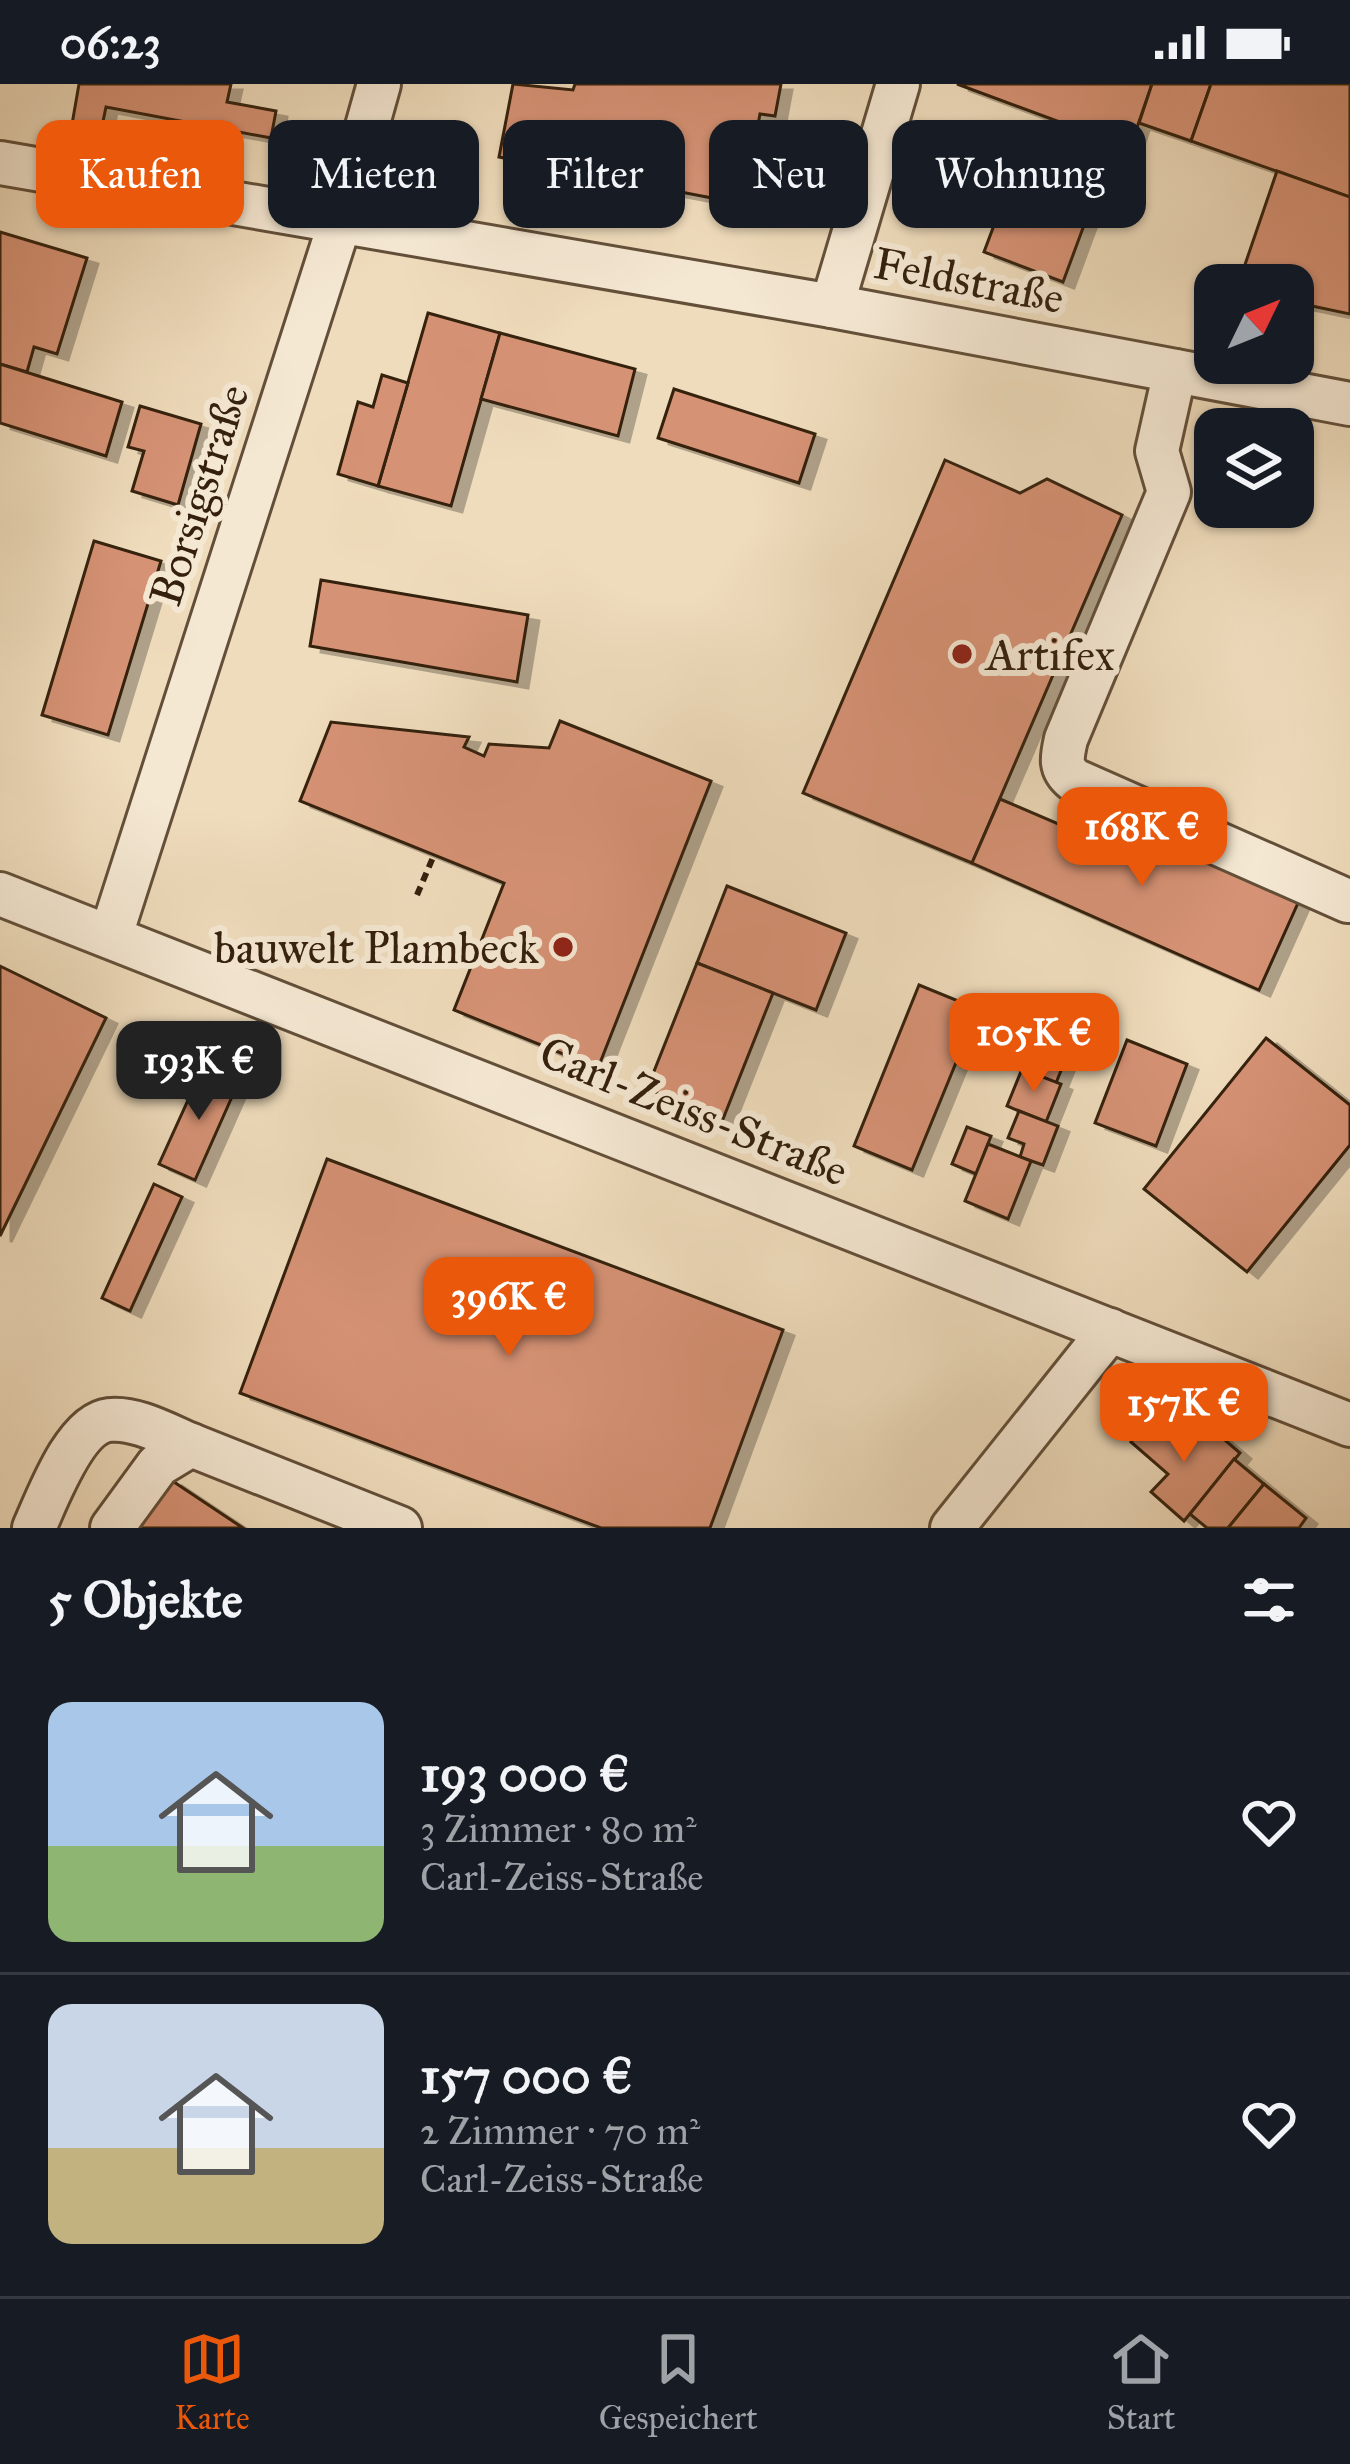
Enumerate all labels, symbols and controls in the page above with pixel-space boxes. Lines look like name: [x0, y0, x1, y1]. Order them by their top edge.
text: 06:23: [60, 15, 161, 70]
chip: Kaufen: [36, 120, 244, 228]
chip: Mieten: [268, 120, 479, 228]
chip: Filter: [503, 120, 685, 228]
chip: Neu: [709, 120, 868, 228]
chip: Wohnung: [892, 120, 1146, 228]
street label: Feldstraße: [869, 235, 1069, 325]
north arrow: [1194, 264, 1314, 384]
map controls: [1194, 264, 1314, 528]
street label: Borsigstraße: [137, 377, 261, 613]
button: layers: [1194, 408, 1314, 528]
place label: Artifex: [984, 627, 1115, 682]
marker: Artifex: [949, 641, 975, 667]
pin: 168K €: [1044, 787, 1240, 889]
text: 168K €: [1084, 802, 1200, 850]
place label: bauwelt Plambeck: [214, 920, 539, 975]
marker: bauwelt Plambeck: [550, 934, 576, 960]
pin: 105K €: [936, 993, 1132, 1095]
text: 105K €: [976, 1008, 1092, 1056]
pin: 193K €: [101, 1021, 297, 1123]
street label: Carl-Zeiss-Straße: [532, 1024, 856, 1198]
text: 193K €: [143, 1036, 255, 1084]
pin: 396K €: [411, 1257, 607, 1359]
text: 396K €: [451, 1272, 567, 1320]
pin: 157K €: [1086, 1363, 1282, 1465]
text: 157K €: [1127, 1378, 1241, 1426]
icon: filters: [1236, 1567, 1302, 1633]
text: 5 Objekte: [48, 1569, 243, 1631]
text: 193 000 €: [420, 1743, 630, 1805]
icon: home: [144, 1750, 288, 1894]
icon: heart: [1236, 1789, 1302, 1855]
text: 3 Zimmer · 80 m²: [420, 1805, 697, 1853]
text: Carl-Zeiss-Straße: [420, 1853, 704, 1901]
text: 157 000 €: [420, 2045, 633, 2107]
icon: home: [144, 2052, 288, 2196]
icon: heart: [1236, 2091, 1302, 2157]
text: 2 Zimmer · 70 m²: [420, 2107, 700, 2155]
text: Carl-Zeiss-Straße: [420, 2155, 704, 2203]
tab: Karte: [175, 2326, 250, 2438]
tab: Gespeichert: [599, 2326, 758, 2438]
tab: Start: [1107, 2326, 1175, 2438]

